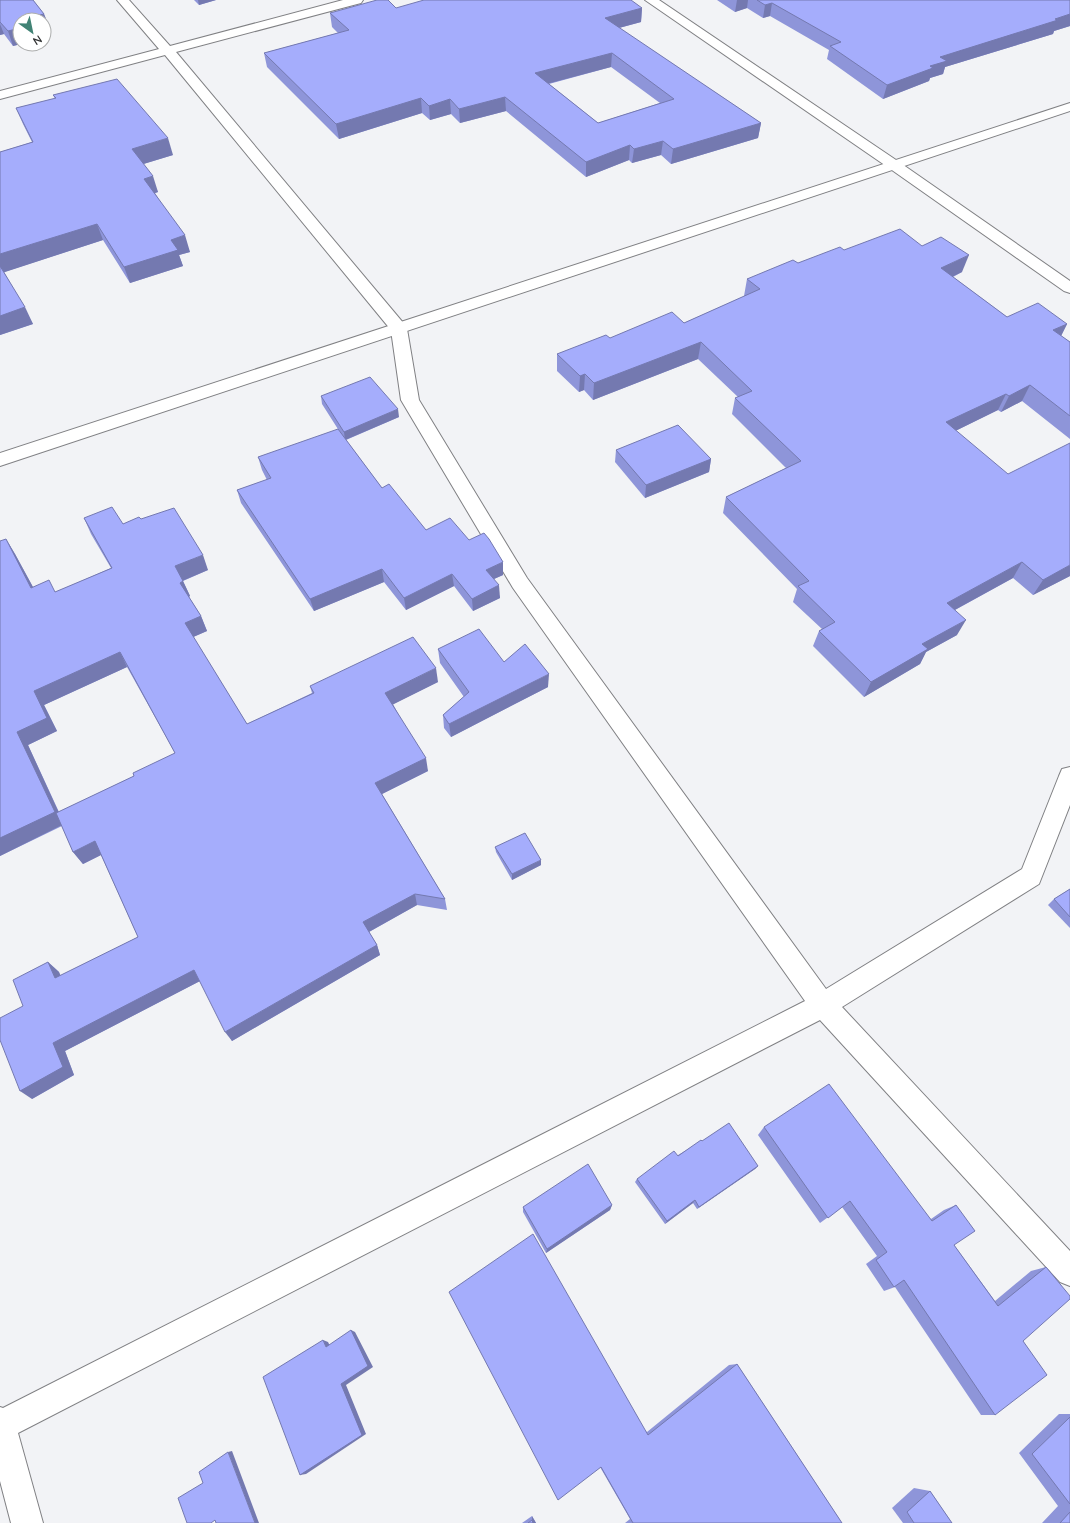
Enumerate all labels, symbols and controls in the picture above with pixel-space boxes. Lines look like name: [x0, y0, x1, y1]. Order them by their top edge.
north arrow: [12, 12, 52, 52]
text: N: [30, 32, 45, 48]

